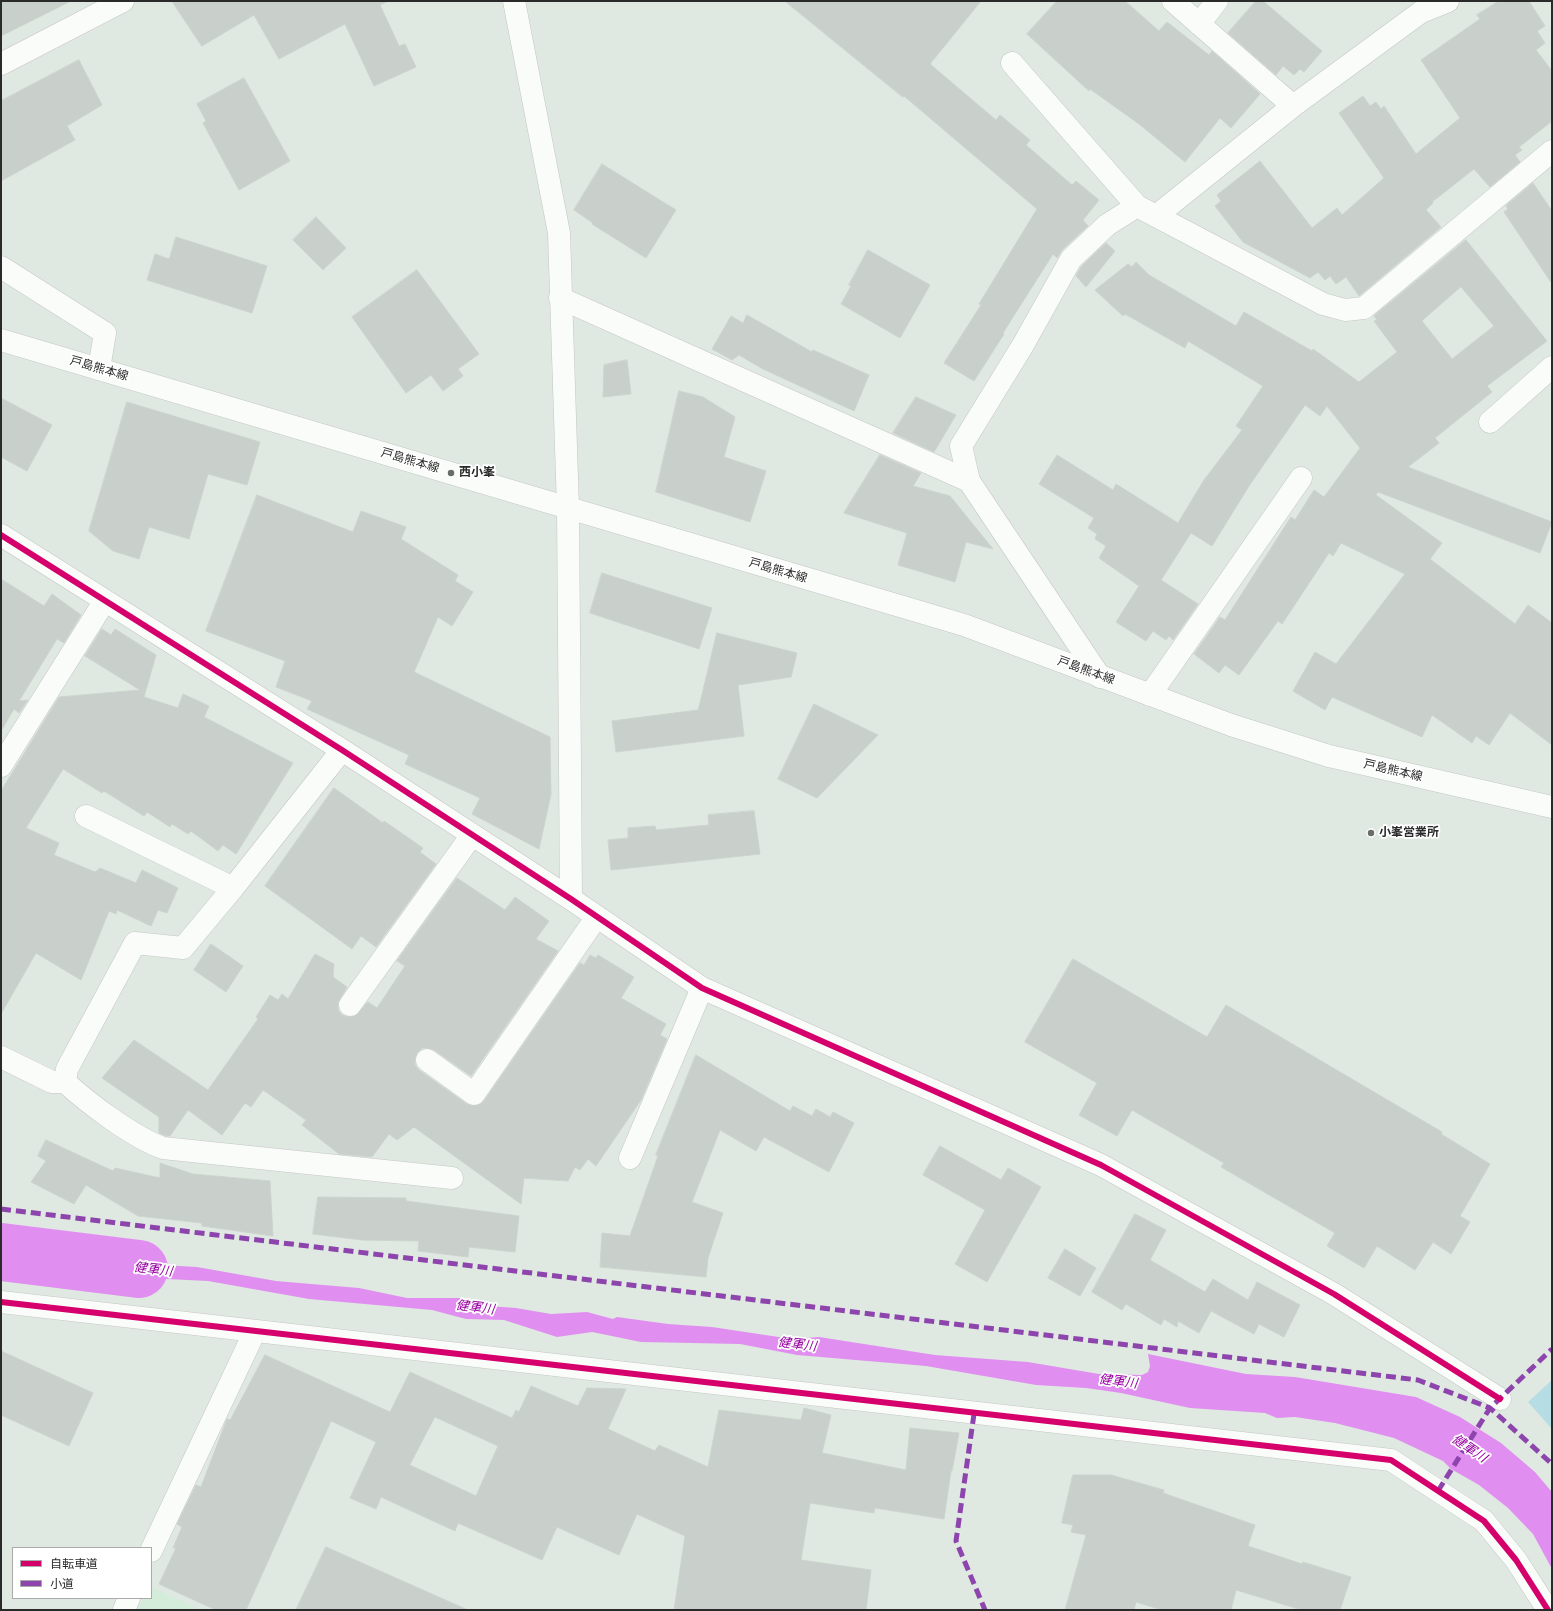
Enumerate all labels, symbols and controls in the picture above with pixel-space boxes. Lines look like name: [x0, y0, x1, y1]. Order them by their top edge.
street label: 戸島熊本線: [68, 354, 130, 384]
street label: 戸島熊本線: [379, 446, 441, 476]
place label: 西小峯: [459, 466, 495, 480]
marker: 西小峯: [446, 468, 456, 478]
street label: 戸島熊本線: [747, 556, 809, 586]
street label: 戸島熊本線: [1055, 654, 1117, 688]
street label: 戸島熊本線: [1362, 757, 1424, 785]
place label: 小峯営業所: [1379, 826, 1439, 840]
marker: 小峯営業所: [1366, 828, 1376, 838]
water label: 健軍川: [133, 1260, 173, 1280]
water label: 健軍川: [455, 1298, 495, 1318]
water label: 健軍川: [777, 1335, 817, 1355]
water label: 健軍川: [1098, 1372, 1138, 1392]
water label: 健軍川: [1448, 1432, 1490, 1466]
legend: [12, 1547, 152, 1599]
text: 自転車道: [50, 1557, 98, 1572]
text: 小道: [50, 1577, 74, 1592]

